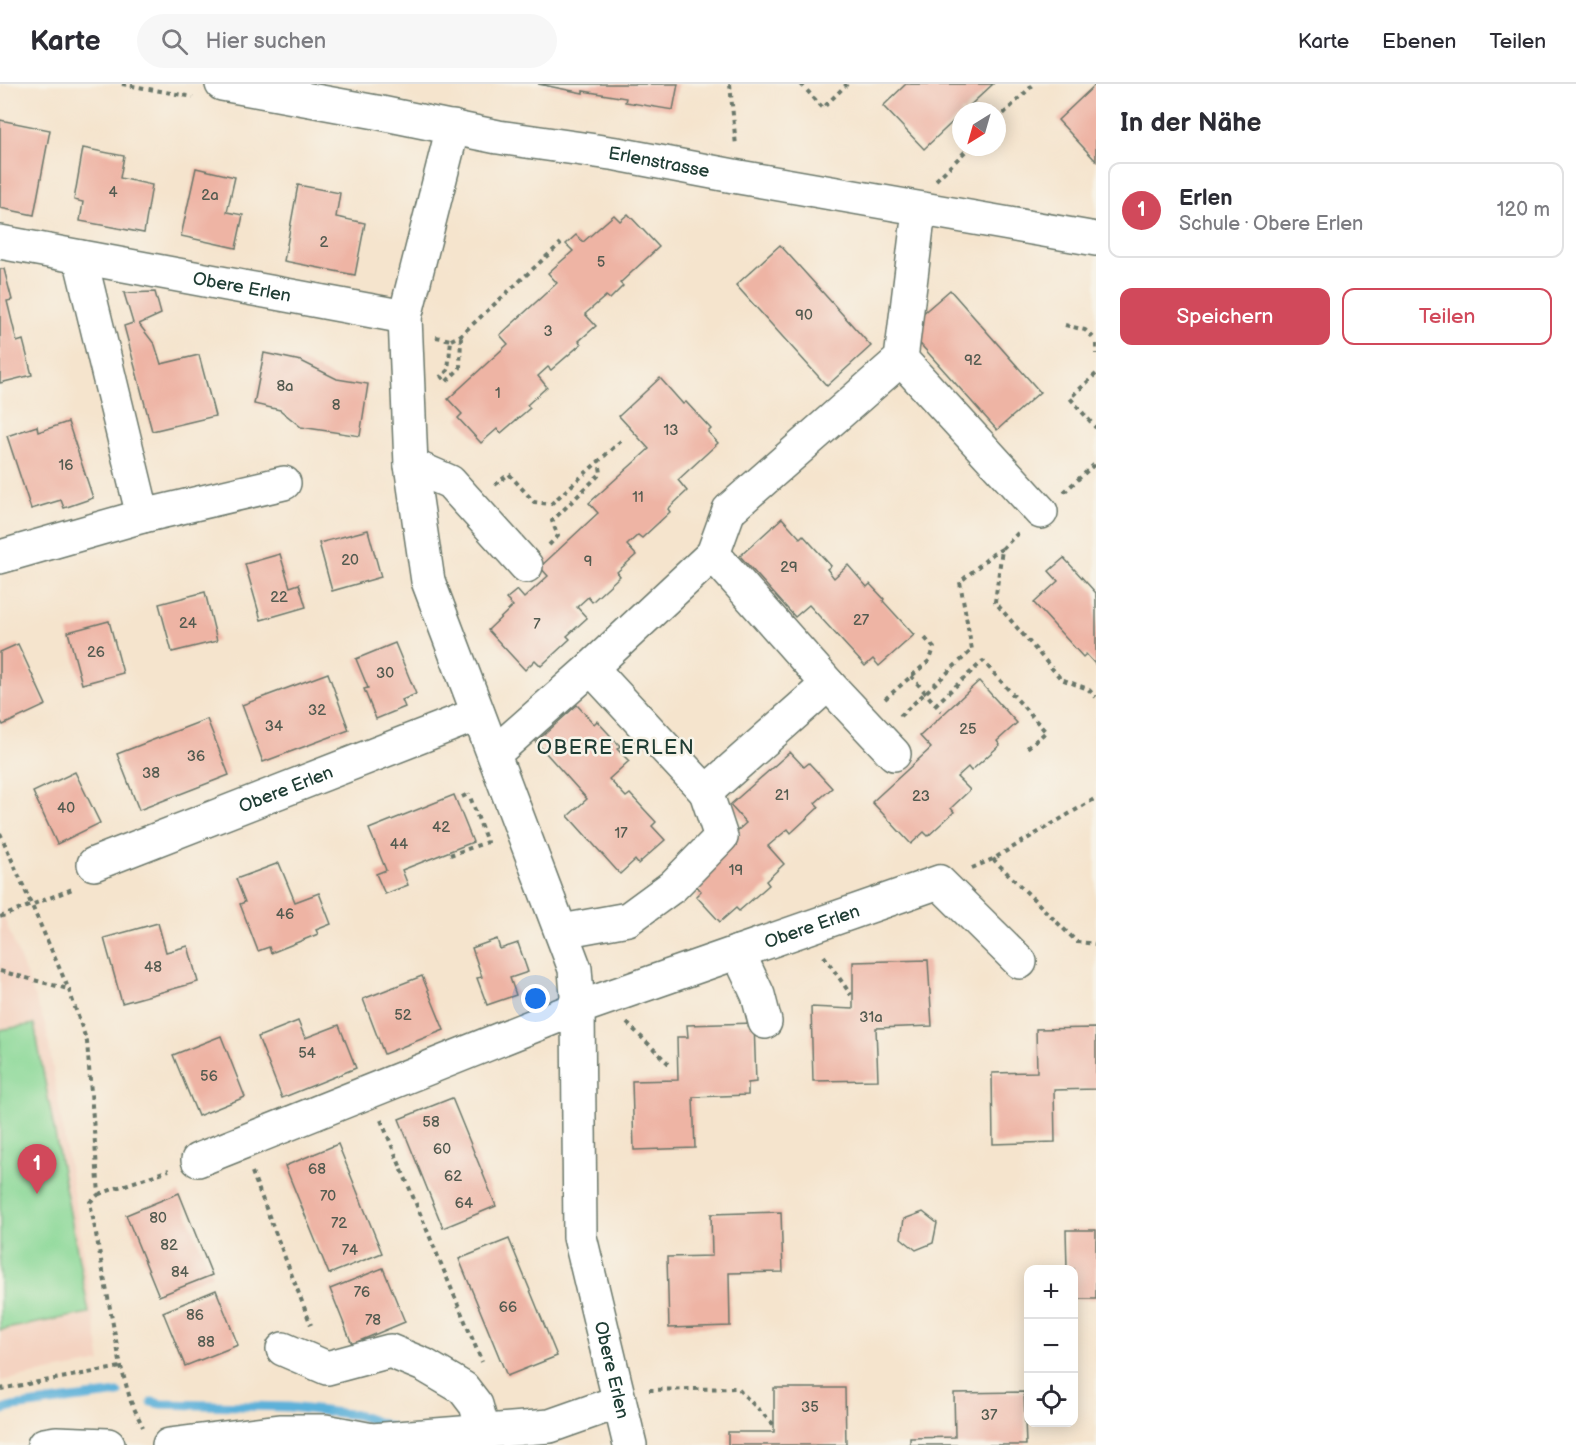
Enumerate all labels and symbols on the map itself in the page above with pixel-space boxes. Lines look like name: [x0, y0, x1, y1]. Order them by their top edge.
north arrow: [952, 102, 1006, 156]
street label: Erlenstrasse: [607, 143, 711, 182]
house number: 4: [108, 183, 118, 202]
house number: 2a: [201, 186, 219, 205]
house number: 2: [320, 233, 329, 252]
house number: 5: [597, 253, 605, 272]
street label: Obere Erlen: [191, 268, 293, 307]
house number: 90: [795, 306, 813, 325]
house number: 3: [543, 322, 553, 341]
house number: 92: [964, 351, 982, 370]
house number: 8a: [276, 377, 294, 396]
house number: 1: [495, 384, 501, 403]
house number: 8: [332, 396, 341, 415]
house number: 13: [663, 421, 679, 440]
house number: 16: [59, 456, 73, 475]
house number: 11: [632, 488, 644, 507]
house number: 20: [341, 551, 359, 570]
house number: 9: [584, 552, 592, 571]
house number: 29: [780, 558, 798, 577]
house number: 22: [270, 588, 288, 607]
house number: 27: [853, 611, 870, 630]
house number: 24: [179, 614, 197, 633]
house number: 7: [533, 615, 541, 634]
house number: 26: [87, 643, 105, 662]
house number: 30: [376, 664, 394, 683]
house number: 32: [308, 701, 326, 720]
house number: 34: [265, 717, 283, 736]
house number: 25: [959, 720, 977, 739]
district label: OBERE ERLEN: [537, 736, 695, 760]
house number: 36: [187, 747, 205, 766]
street label: Obere Erlen: [236, 762, 336, 817]
house number: 38: [142, 764, 160, 783]
house number: 21: [775, 786, 789, 805]
house number: 23: [912, 787, 930, 806]
house number: 40: [57, 799, 75, 818]
house number: 42: [432, 818, 450, 837]
house number: 17: [614, 824, 628, 843]
house number: 44: [390, 835, 408, 854]
house number: 19: [729, 861, 743, 880]
street label: Obere Erlen: [762, 901, 862, 953]
house number: 46: [276, 905, 294, 924]
house number: 48: [144, 958, 162, 977]
your location: [521, 984, 550, 1013]
house number: 52: [394, 1006, 412, 1025]
house number: 31a: [859, 1008, 883, 1027]
house number: 54: [298, 1044, 316, 1063]
house number: 56: [200, 1067, 218, 1086]
house number: 58: [422, 1113, 440, 1132]
house number: 60: [433, 1140, 451, 1159]
pin: 1: [18, 1144, 57, 1194]
house number: 68: [308, 1160, 326, 1179]
house number: 62: [444, 1167, 462, 1186]
house number: 70: [320, 1187, 336, 1206]
house number: 64: [455, 1194, 473, 1213]
house number: 80: [149, 1209, 167, 1228]
house number: 72: [331, 1214, 347, 1233]
house number: 82: [160, 1236, 178, 1255]
house number: 74: [342, 1241, 358, 1260]
house number: 84: [171, 1263, 189, 1282]
house number: 76: [354, 1283, 370, 1302]
house number: 66: [499, 1298, 517, 1317]
house number: 86: [186, 1306, 204, 1325]
house number: 78: [365, 1311, 381, 1330]
street label: Obere Erlen: [590, 1319, 633, 1421]
house number: 88: [197, 1333, 215, 1352]
house number: 35: [801, 1398, 819, 1417]
house number: 37: [981, 1406, 998, 1425]

